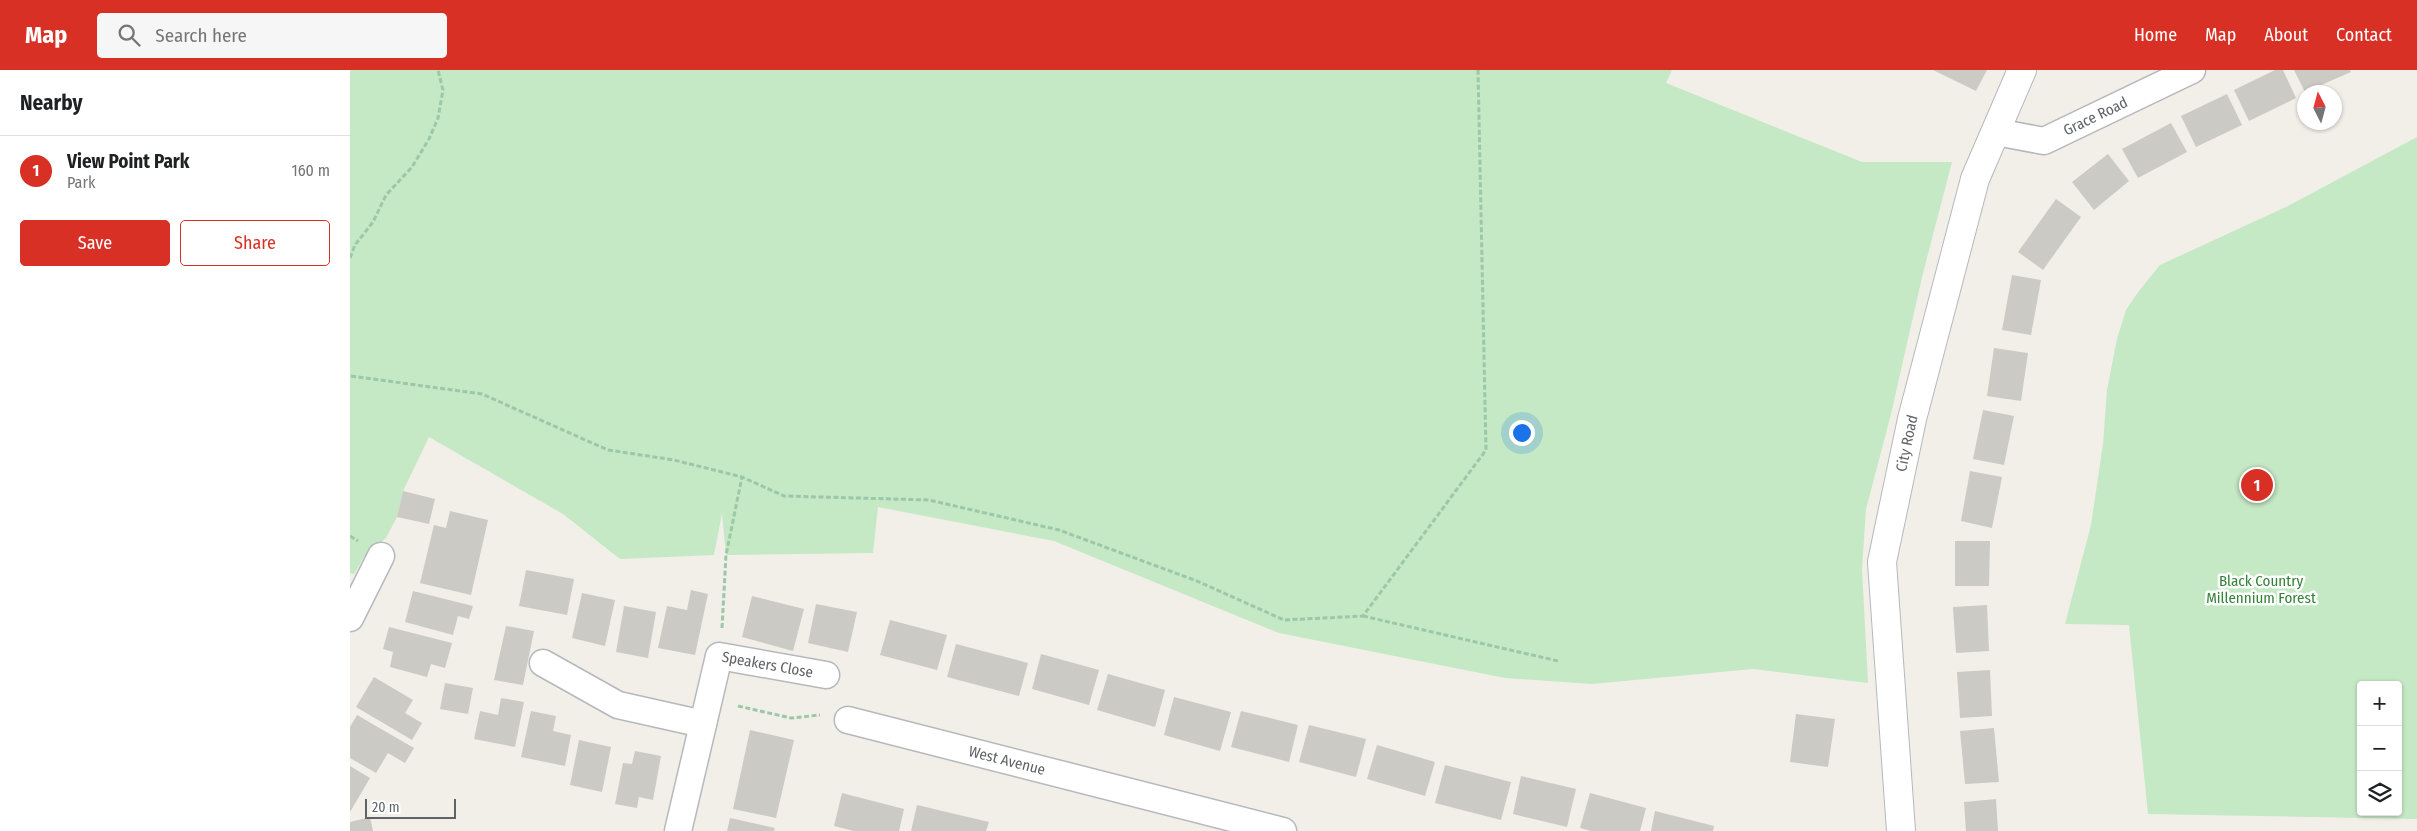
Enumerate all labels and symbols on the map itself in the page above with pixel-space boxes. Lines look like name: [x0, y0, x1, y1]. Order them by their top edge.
north arrow: [2297, 85, 2342, 130]
street label: Grace Road: [2061, 93, 2131, 139]
street label: City Road: [1892, 413, 1922, 473]
your location: [1509, 420, 1535, 446]
pin: 1: [2241, 466, 2273, 504]
park label: Black Country Millennium Forest: [2206, 572, 2316, 607]
street label: Speakers Close: [720, 648, 815, 682]
street label: West Avenue: [967, 742, 1047, 779]
scale bar: [365, 796, 456, 819]

